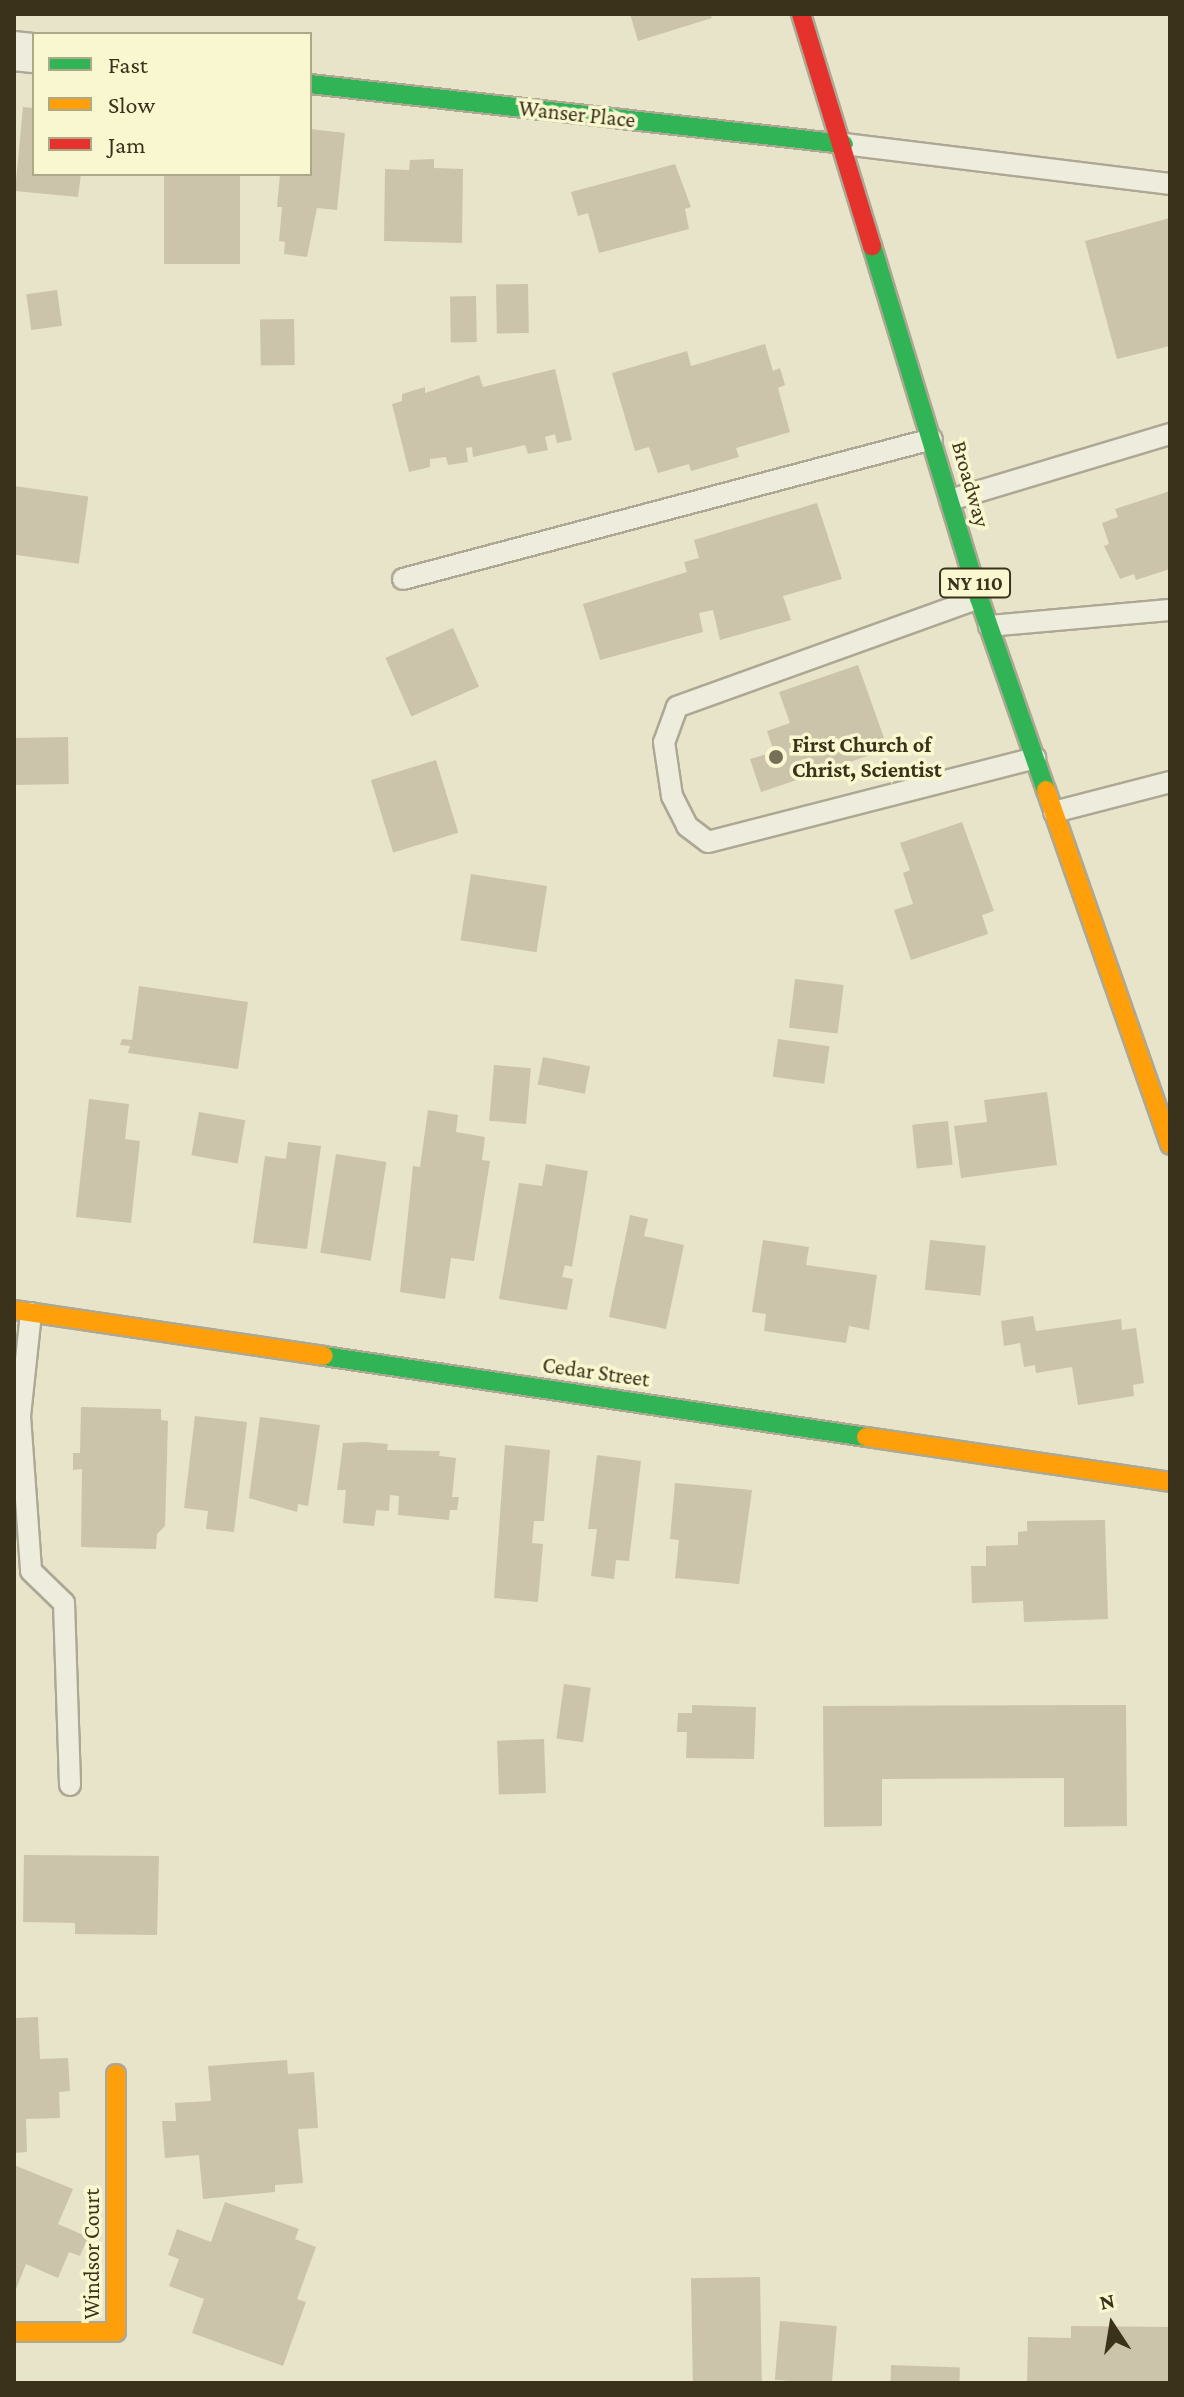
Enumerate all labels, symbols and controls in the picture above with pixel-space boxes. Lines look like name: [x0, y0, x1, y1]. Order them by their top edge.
legend: [32, 32, 312, 176]
text: Fast: [108, 51, 148, 78]
text: Slow: [108, 91, 155, 118]
street label: Wanser Place: [517, 95, 637, 133]
text: Jam: [108, 131, 146, 158]
street label: Broadway: [946, 438, 996, 530]
road number: NY 110: [939, 567, 1011, 599]
place label: First Church of Christ, Scientist: [792, 731, 942, 782]
marker: First Church of Christ, Scientist: [767, 748, 785, 766]
street label: Cedar Street: [541, 1351, 651, 1393]
street label: Windsor Court: [79, 2188, 105, 2320]
north arrow: [1072, 2285, 1152, 2365]
text: N: [1097, 2287, 1117, 2315]

